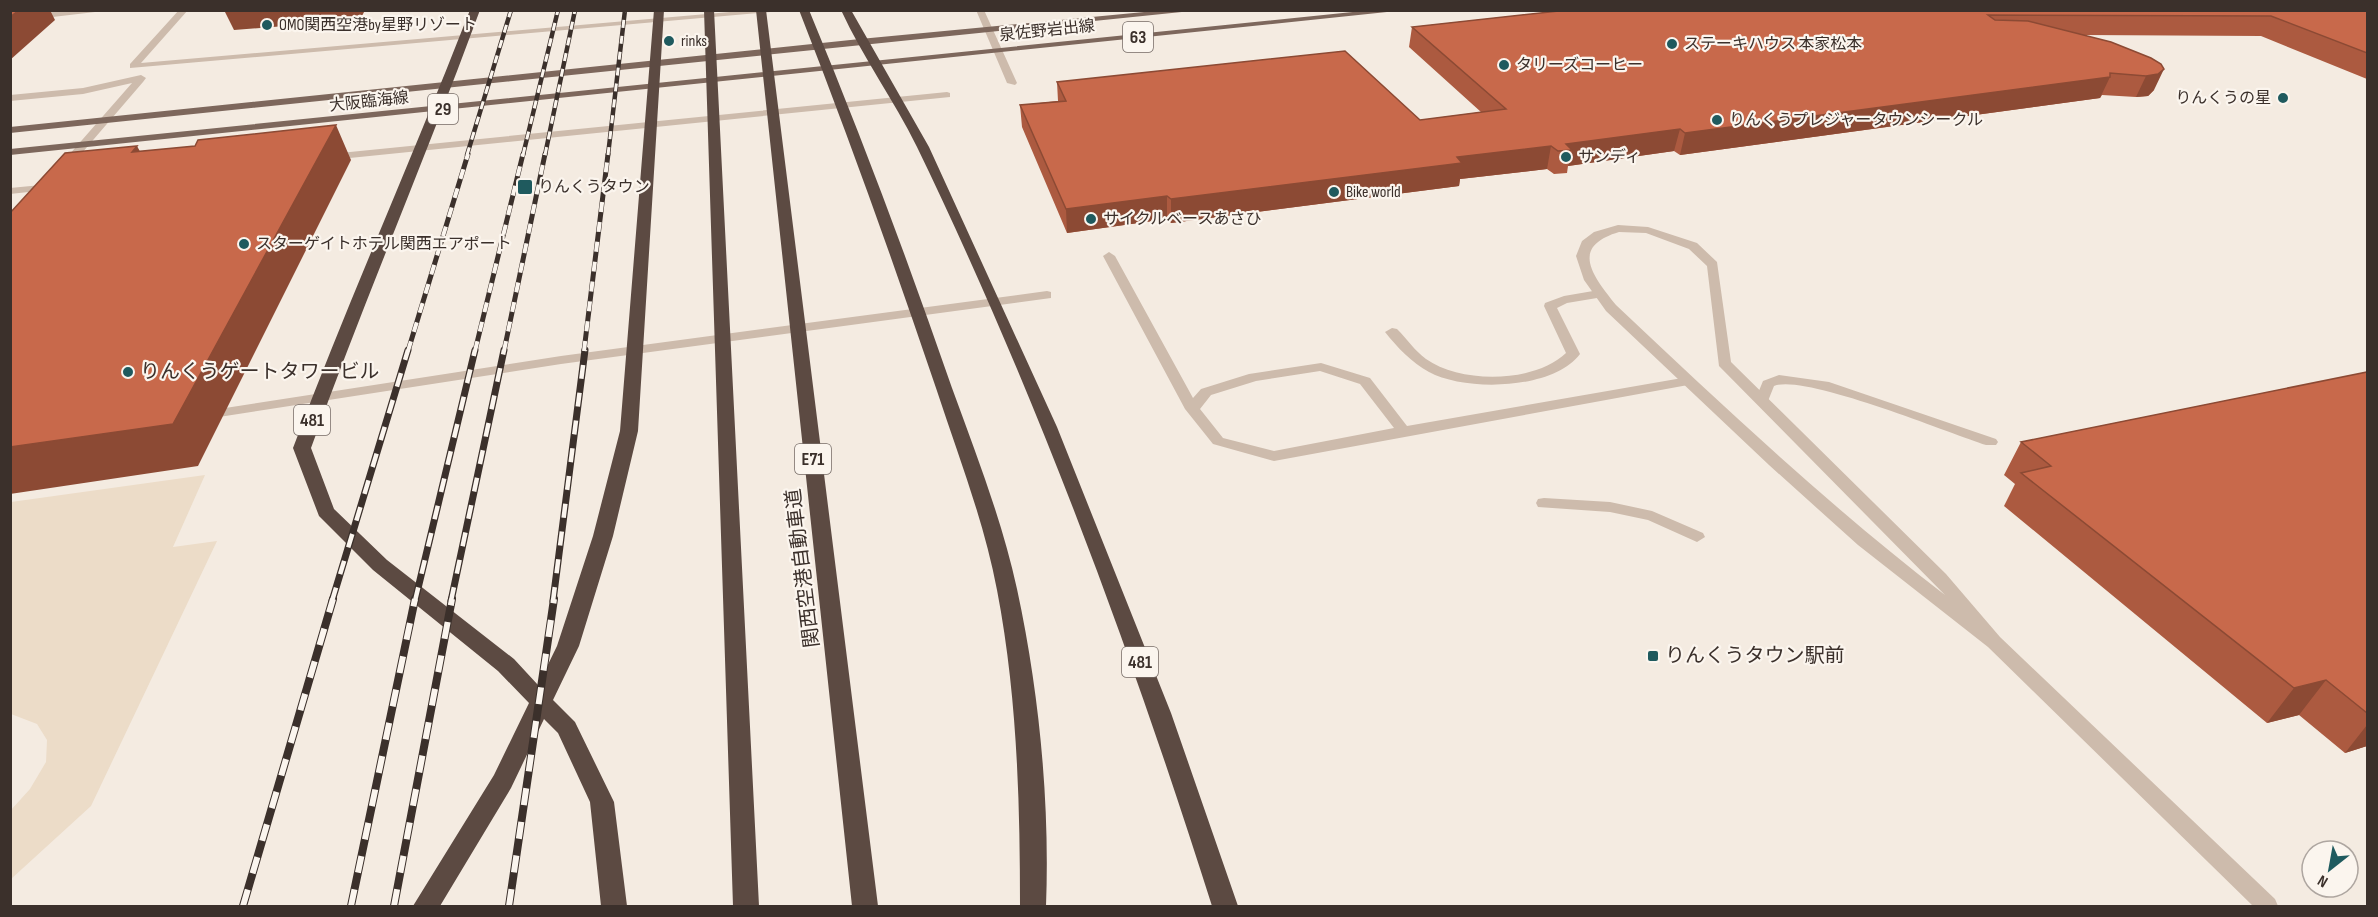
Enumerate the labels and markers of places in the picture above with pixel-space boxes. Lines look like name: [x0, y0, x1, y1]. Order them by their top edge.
place label: OMO関西空港by星野リゾート: [279, 16, 477, 35]
marker: OMO関西空港by星野リゾート: [260, 18, 274, 32]
place label: rinks: [681, 32, 707, 51]
marker: rinks: [662, 34, 676, 48]
place label: ステーキハウス 本家松本: [1684, 35, 1863, 54]
marker: ステーキハウス 本家松本: [1665, 37, 1679, 51]
place label: タリーズコーヒー: [1516, 56, 1643, 75]
marker: タリーズコーヒー: [1497, 58, 1511, 72]
place label: りんくうの星: [2175, 89, 2271, 108]
marker: りんくうの星: [2276, 91, 2290, 105]
place label: りんくうプレジャータウンシークル: [1729, 111, 1983, 130]
marker: りんくうプレジャータウンシークル: [1710, 113, 1724, 127]
place label: サンディ: [1578, 148, 1641, 167]
marker: サンディ: [1559, 150, 1573, 164]
marker: りんくうタウン: [516, 178, 534, 196]
place label: りんくうタウン: [538, 178, 650, 197]
place label: Bike world: [1346, 183, 1401, 202]
marker: Bike world: [1327, 185, 1341, 199]
place label: サイクルベースあさひ: [1103, 210, 1261, 229]
marker: サイクルベースあさひ: [1084, 212, 1098, 226]
place label: スターゲイトホテル関西エアポート: [256, 235, 512, 254]
marker: スターゲイトホテル関西エアポート: [237, 237, 251, 251]
place label: りんくうゲートタワービル: [140, 360, 380, 384]
marker: りんくうゲートタワービル: [121, 365, 135, 379]
place label: りんくうタウン駅前: [1665, 644, 1845, 668]
marker: りんくうタウン駅前: [1646, 649, 1660, 663]

